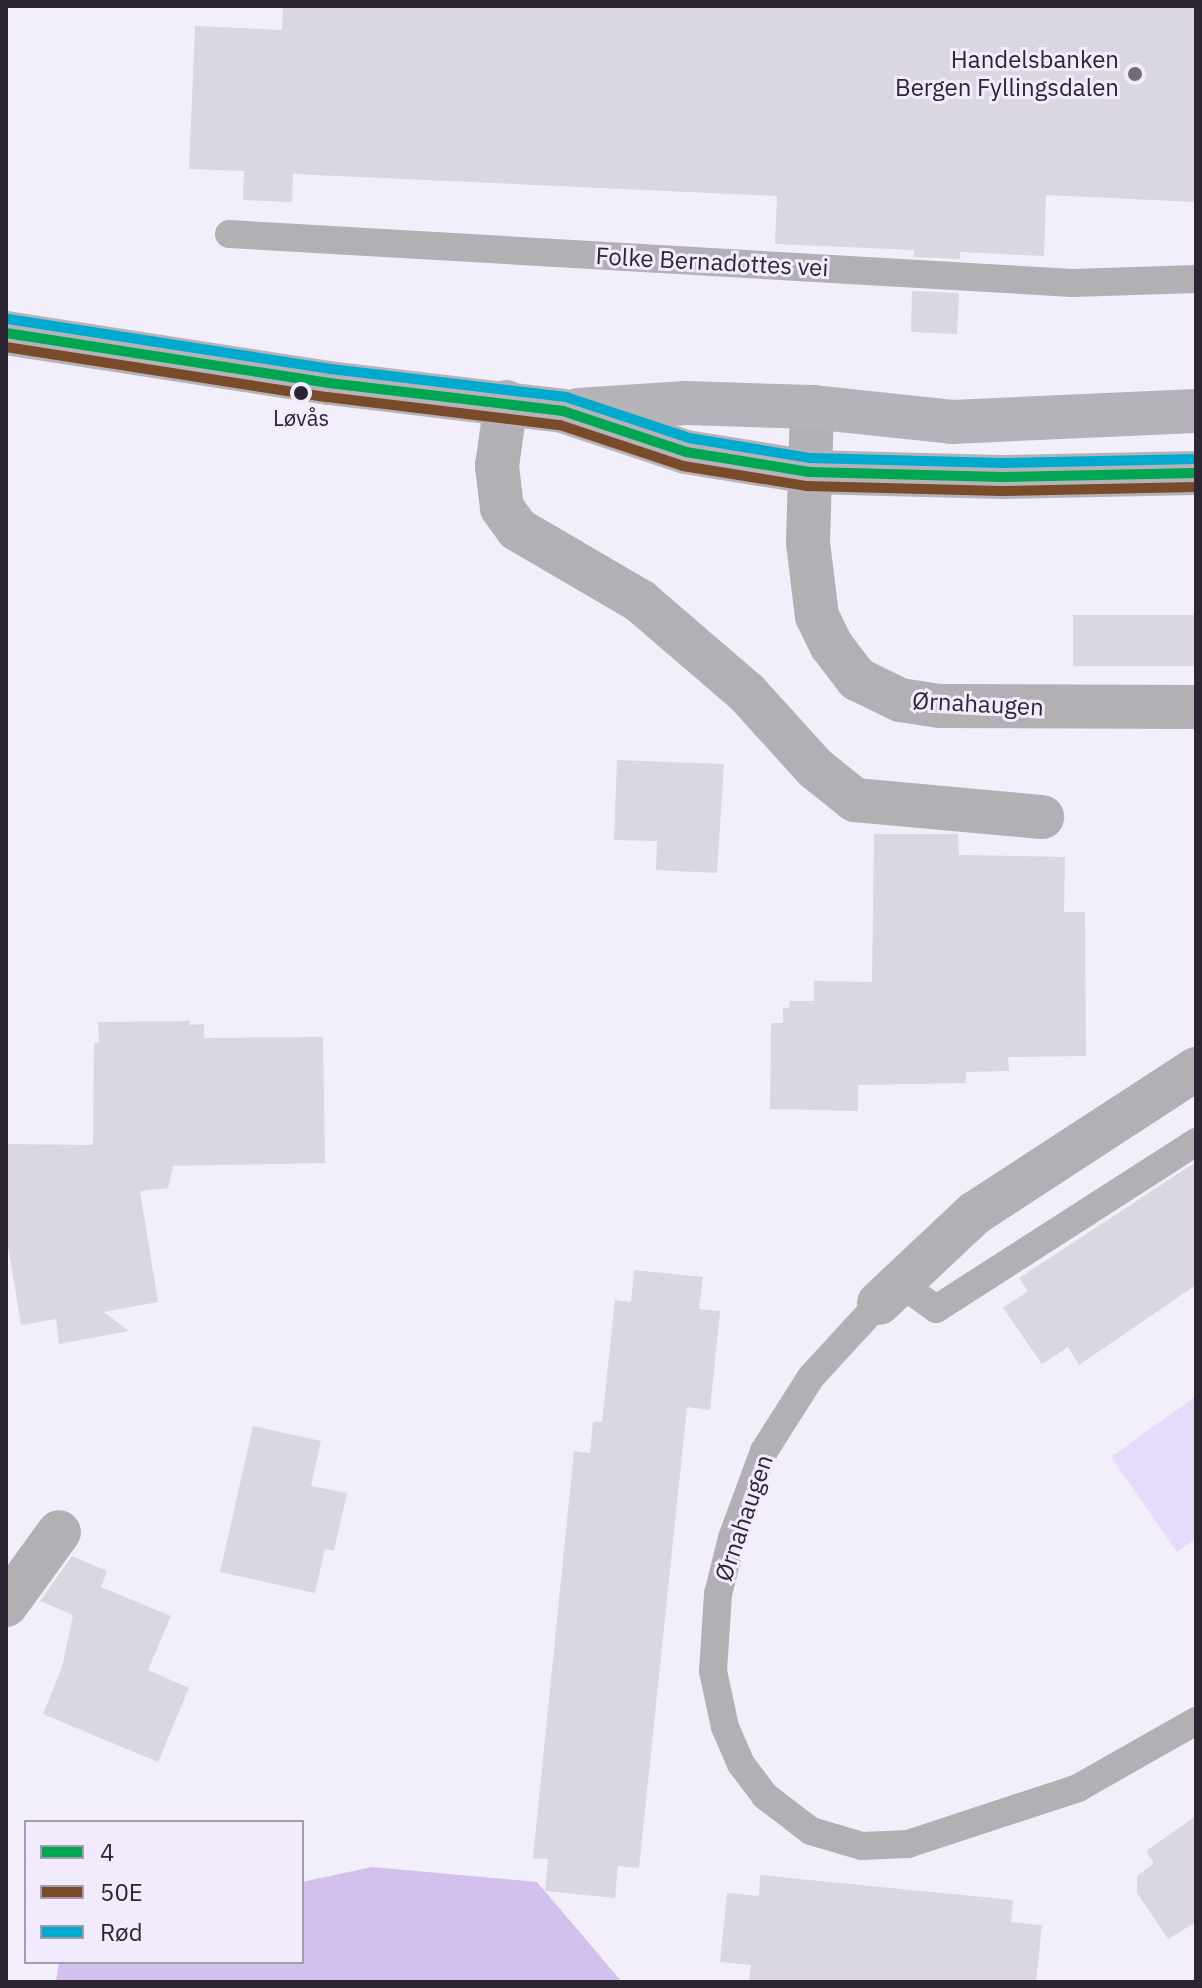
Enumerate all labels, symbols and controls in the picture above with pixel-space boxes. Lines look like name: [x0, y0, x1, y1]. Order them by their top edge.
place label: Handelsbanken Bergen Fyllingsdalen: [895, 46, 1119, 102]
marker: Handelsbanken Bergen Fyllingsdalen: [1126, 65, 1144, 83]
street label: Folke Bernadottes vei: [595, 242, 829, 282]
marker: Løvås: [293, 385, 309, 401]
place label: Løvås: [273, 405, 329, 431]
street label: Ørnahaugen: [912, 686, 1044, 722]
street label: Ørnahaugen: [709, 1451, 779, 1585]
legend: [24, 1820, 304, 1964]
text: 4: [100, 1836, 114, 1868]
text: 50E: [100, 1876, 143, 1908]
text: Rød: [100, 1916, 143, 1948]

